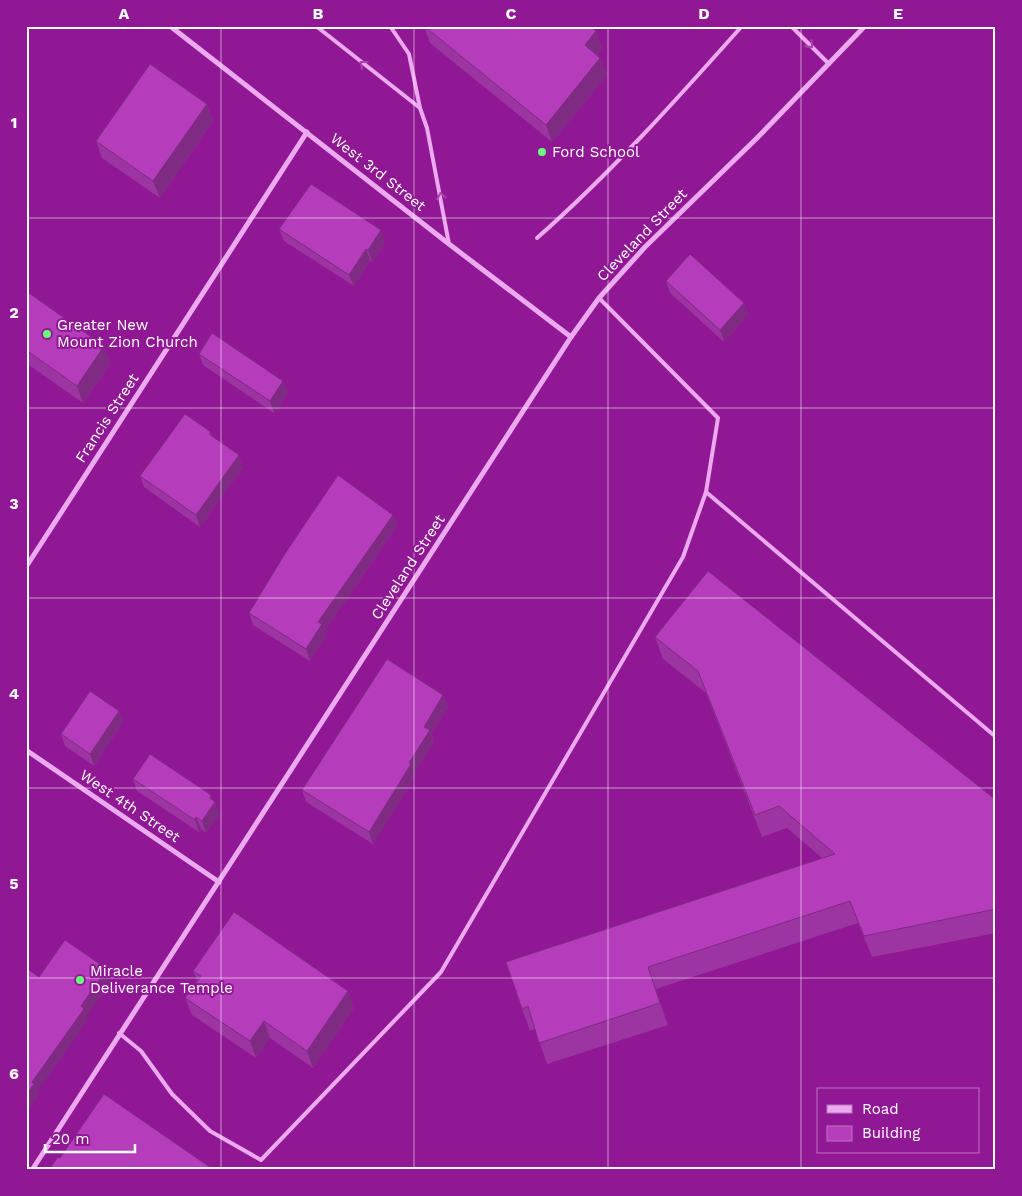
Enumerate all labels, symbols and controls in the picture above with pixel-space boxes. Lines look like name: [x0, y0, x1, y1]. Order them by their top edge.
text: A: [119, 4, 130, 23]
text: B: [313, 4, 324, 23]
text: C: [506, 4, 517, 23]
text: D: [698, 4, 710, 23]
text: E: [893, 4, 903, 23]
one-way arrow: [804, 39, 813, 48]
one-way arrow: [360, 62, 369, 70]
text: 1: [11, 113, 17, 132]
street label: West 3rd Street: [327, 129, 430, 215]
place label: Ford School: [552, 143, 640, 161]
marker: Ford School: [536, 146, 548, 158]
street label: Cleveland Street: [593, 184, 691, 285]
one-way arrow: [436, 192, 446, 200]
text: 2: [9, 303, 19, 322]
place label: Greater New Mount Zion Church: [57, 316, 198, 351]
marker: Greater New Mount Zion Church: [41, 328, 53, 340]
street label: Francis Street: [71, 369, 143, 466]
text: 3: [9, 494, 19, 513]
street label: Cleveland Street: [367, 510, 449, 623]
text: 4: [9, 684, 19, 703]
street label: West 4th Street: [77, 766, 184, 847]
text: 5: [9, 874, 19, 893]
place label: Miracle Deliverance Temple: [90, 962, 233, 997]
marker: Miracle Deliverance Temple: [74, 974, 86, 986]
text: 6: [9, 1064, 19, 1083]
legend: [817, 1088, 980, 1154]
text: Road: [862, 1100, 899, 1118]
scale bar: [45, 1121, 135, 1153]
text: Building: [862, 1124, 920, 1142]
text: 20 m: [52, 1130, 90, 1148]

